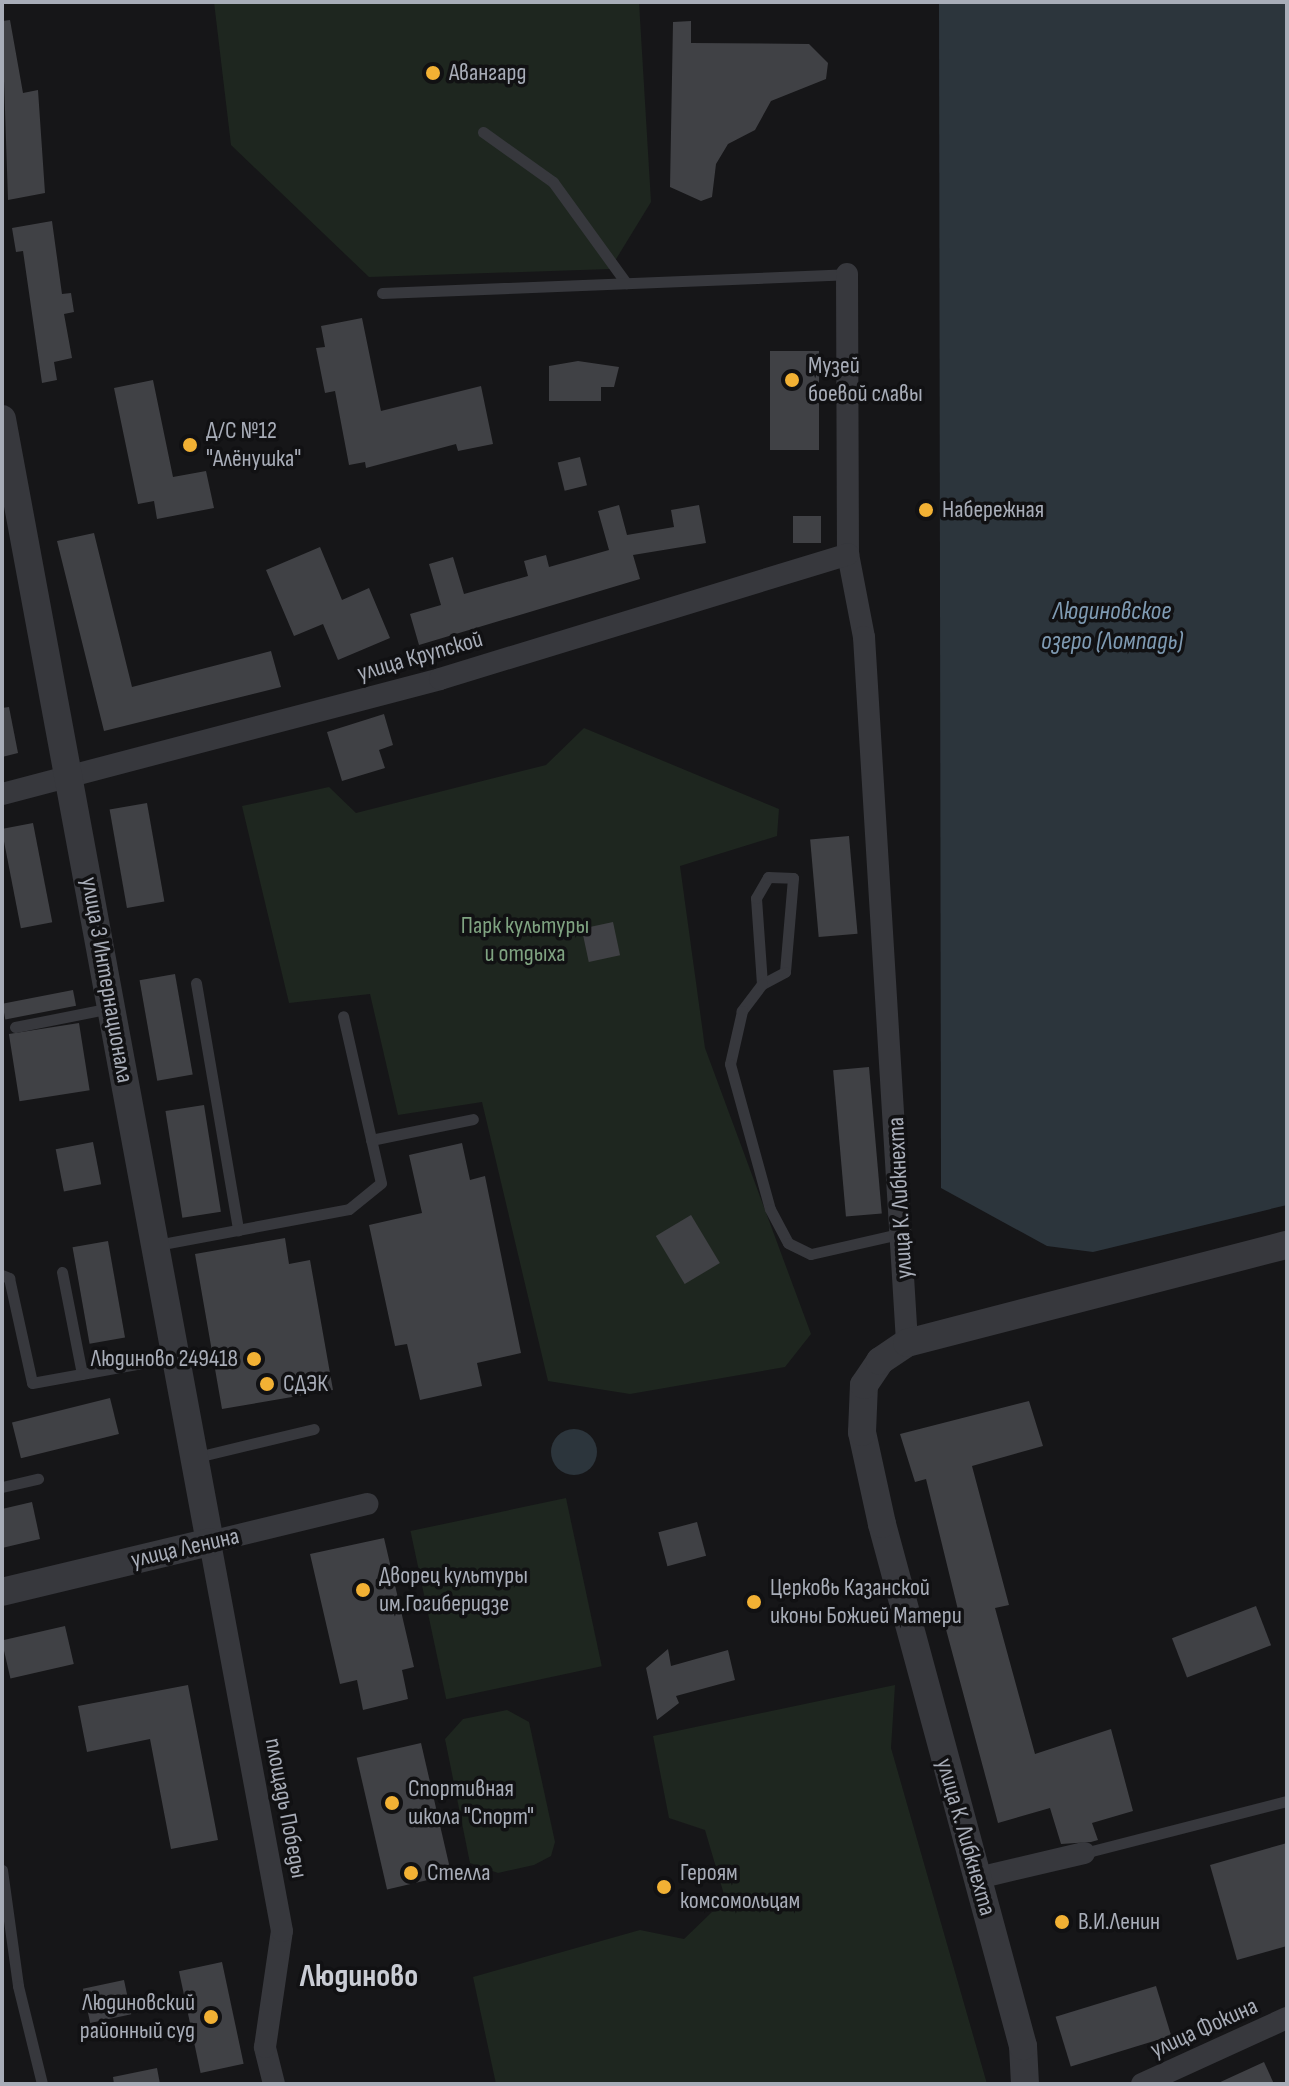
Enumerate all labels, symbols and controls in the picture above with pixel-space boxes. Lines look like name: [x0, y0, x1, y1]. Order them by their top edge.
place label: Авангард: [449, 59, 526, 87]
marker: Авангард: [424, 64, 442, 82]
place label: Музей боевой славы: [808, 352, 923, 408]
marker: Музей боевой славы: [783, 371, 801, 389]
place label: Д/С №12 "Алёнушка": [206, 417, 301, 473]
marker: Д/С №12 "Алёнушка": [181, 436, 199, 454]
place label: Набережная: [942, 496, 1044, 524]
marker: Набережная: [917, 501, 935, 519]
water label: Людиновское озеро (Ломпадь): [1041, 596, 1183, 658]
street label: улица Крупской: [354, 624, 486, 688]
street label: улица 3 Интернационала: [75, 875, 139, 1085]
park label: Парк культуры и отдыха: [461, 912, 589, 968]
street label: улица К. Либкнехта: [881, 1116, 919, 1280]
place label: Людиново 249418: [91, 1345, 238, 1373]
marker: Людиново 249418: [245, 1350, 263, 1368]
place label: СДЭК: [283, 1370, 328, 1398]
marker: СДЭК: [258, 1375, 276, 1393]
street label: улица Ленина: [128, 1522, 242, 1574]
place label: Дворец культуры им.Гогиберидзе: [379, 1562, 528, 1618]
place label: Церковь Казанской иконы Божией Матери: [770, 1574, 962, 1630]
marker: Дворец культуры им.Гогиберидзе: [354, 1581, 372, 1599]
marker: Церковь Казанской иконы Божией Матери: [745, 1593, 763, 1611]
street label: площадь Победы: [258, 1736, 314, 1880]
street label: улица К. Либкнехта: [930, 1755, 1002, 1919]
place label: Спортивная школа "Спорт": [408, 1775, 534, 1831]
marker: Спортивная школа "Спорт": [383, 1794, 401, 1812]
place label: Стелла: [427, 1859, 490, 1887]
place label: Героям комсомольцам: [680, 1859, 800, 1915]
marker: Стелла: [402, 1864, 420, 1882]
marker: Героям комсомольцам: [655, 1878, 673, 1896]
place label: В.И.Ленин: [1078, 1908, 1160, 1936]
marker: В.И.Ленин: [1053, 1913, 1071, 1931]
district label: Людиново: [300, 1958, 418, 1996]
place label: Людиновский районный суд: [80, 1989, 195, 2045]
street label: улица Фокина: [1146, 1992, 1262, 2064]
marker: Людиновский районный суд: [202, 2008, 220, 2026]

